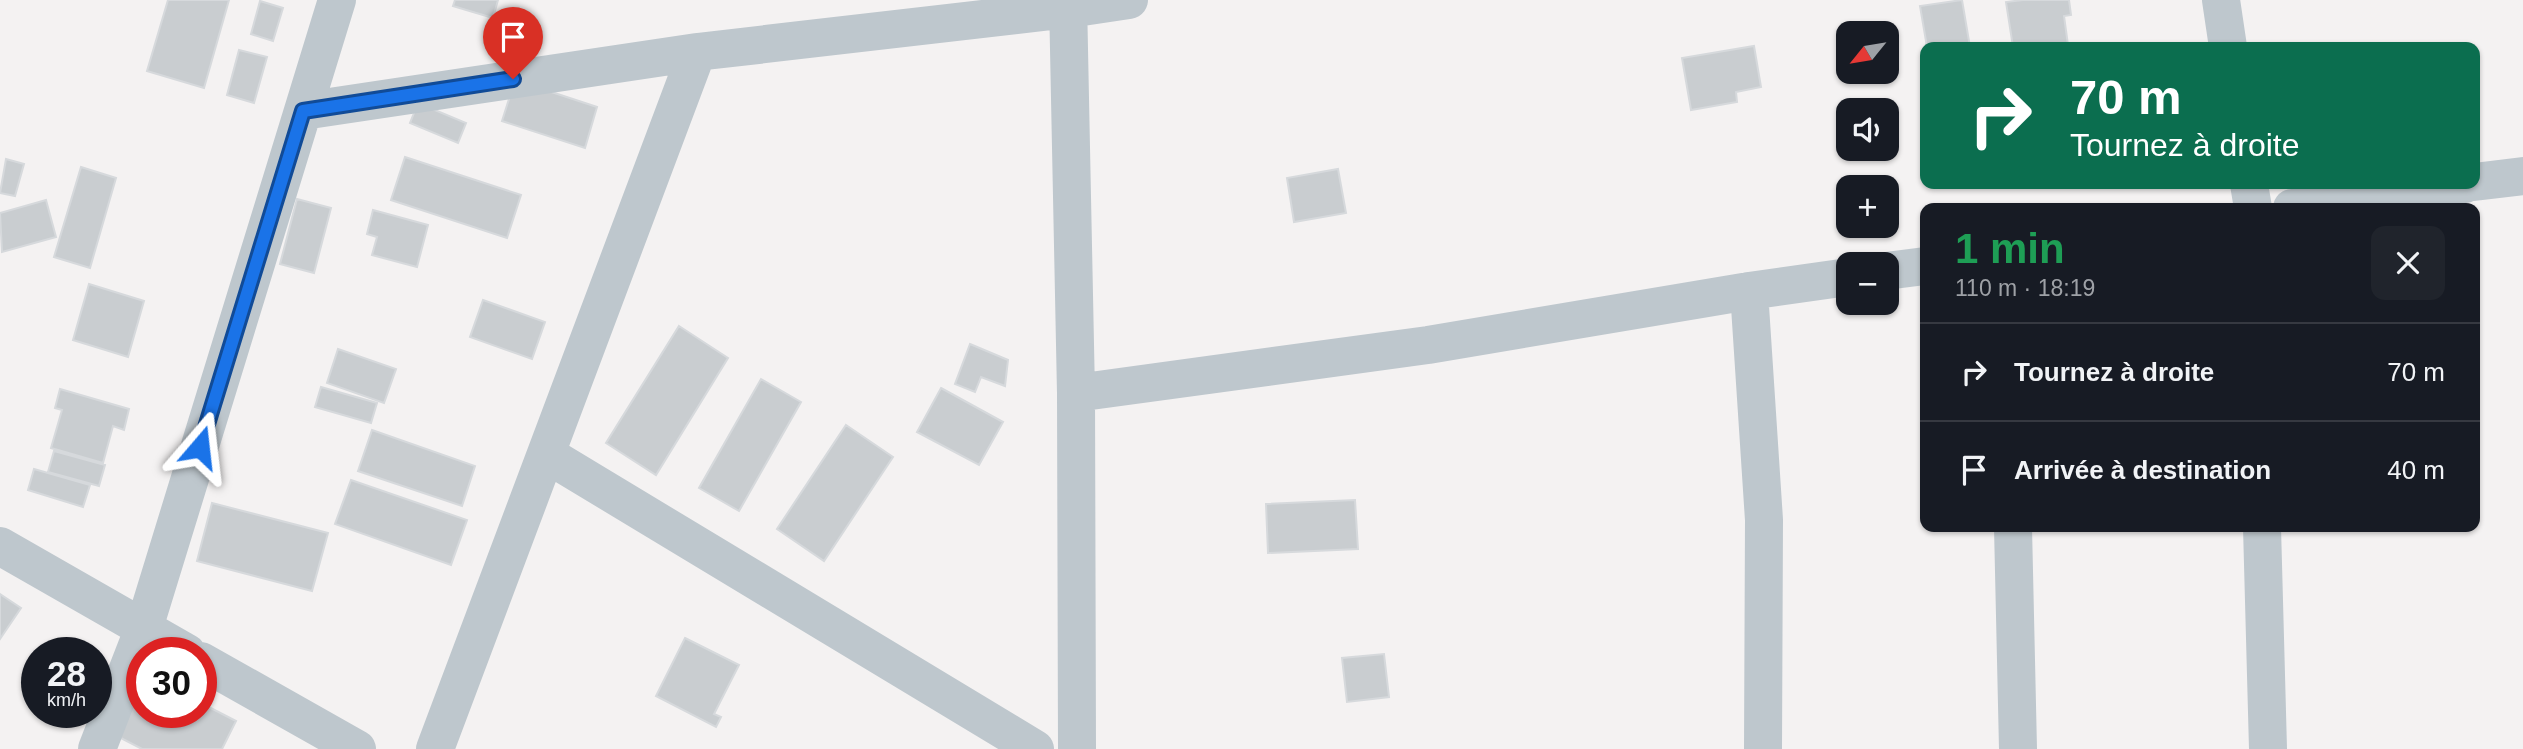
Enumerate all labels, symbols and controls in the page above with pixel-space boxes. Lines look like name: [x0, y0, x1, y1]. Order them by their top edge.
pin: [483, 7, 543, 79]
icon: arrive: [494, 18, 532, 56]
north arrow: [1836, 21, 1899, 84]
map controls: [1836, 21, 1899, 315]
icon: right: [1955, 70, 2046, 161]
text: 70 m: [2070, 70, 2182, 124]
button: sound: [1836, 98, 1899, 161]
text: Tournez à droite: [2070, 127, 2299, 163]
button: +: [1836, 175, 1899, 238]
text: 1 min: [1955, 225, 2065, 272]
button: close: [2371, 226, 2445, 300]
button: −: [1836, 252, 1899, 315]
text: 110 m · 18:19: [1955, 275, 2095, 301]
icon: right: [1955, 353, 1993, 391]
text: Tournez à droite: [2014, 357, 2214, 387]
text: 70 m: [2387, 357, 2445, 387]
position arrow: [163, 410, 237, 484]
icon: arrive: [1955, 451, 1993, 489]
text: Arrivée à destination: [2014, 455, 2271, 485]
text: 40 m: [2387, 455, 2445, 485]
speed limit sign: 30: [126, 637, 217, 728]
text: 28: [47, 654, 86, 693]
text: km/h: [47, 690, 86, 710]

